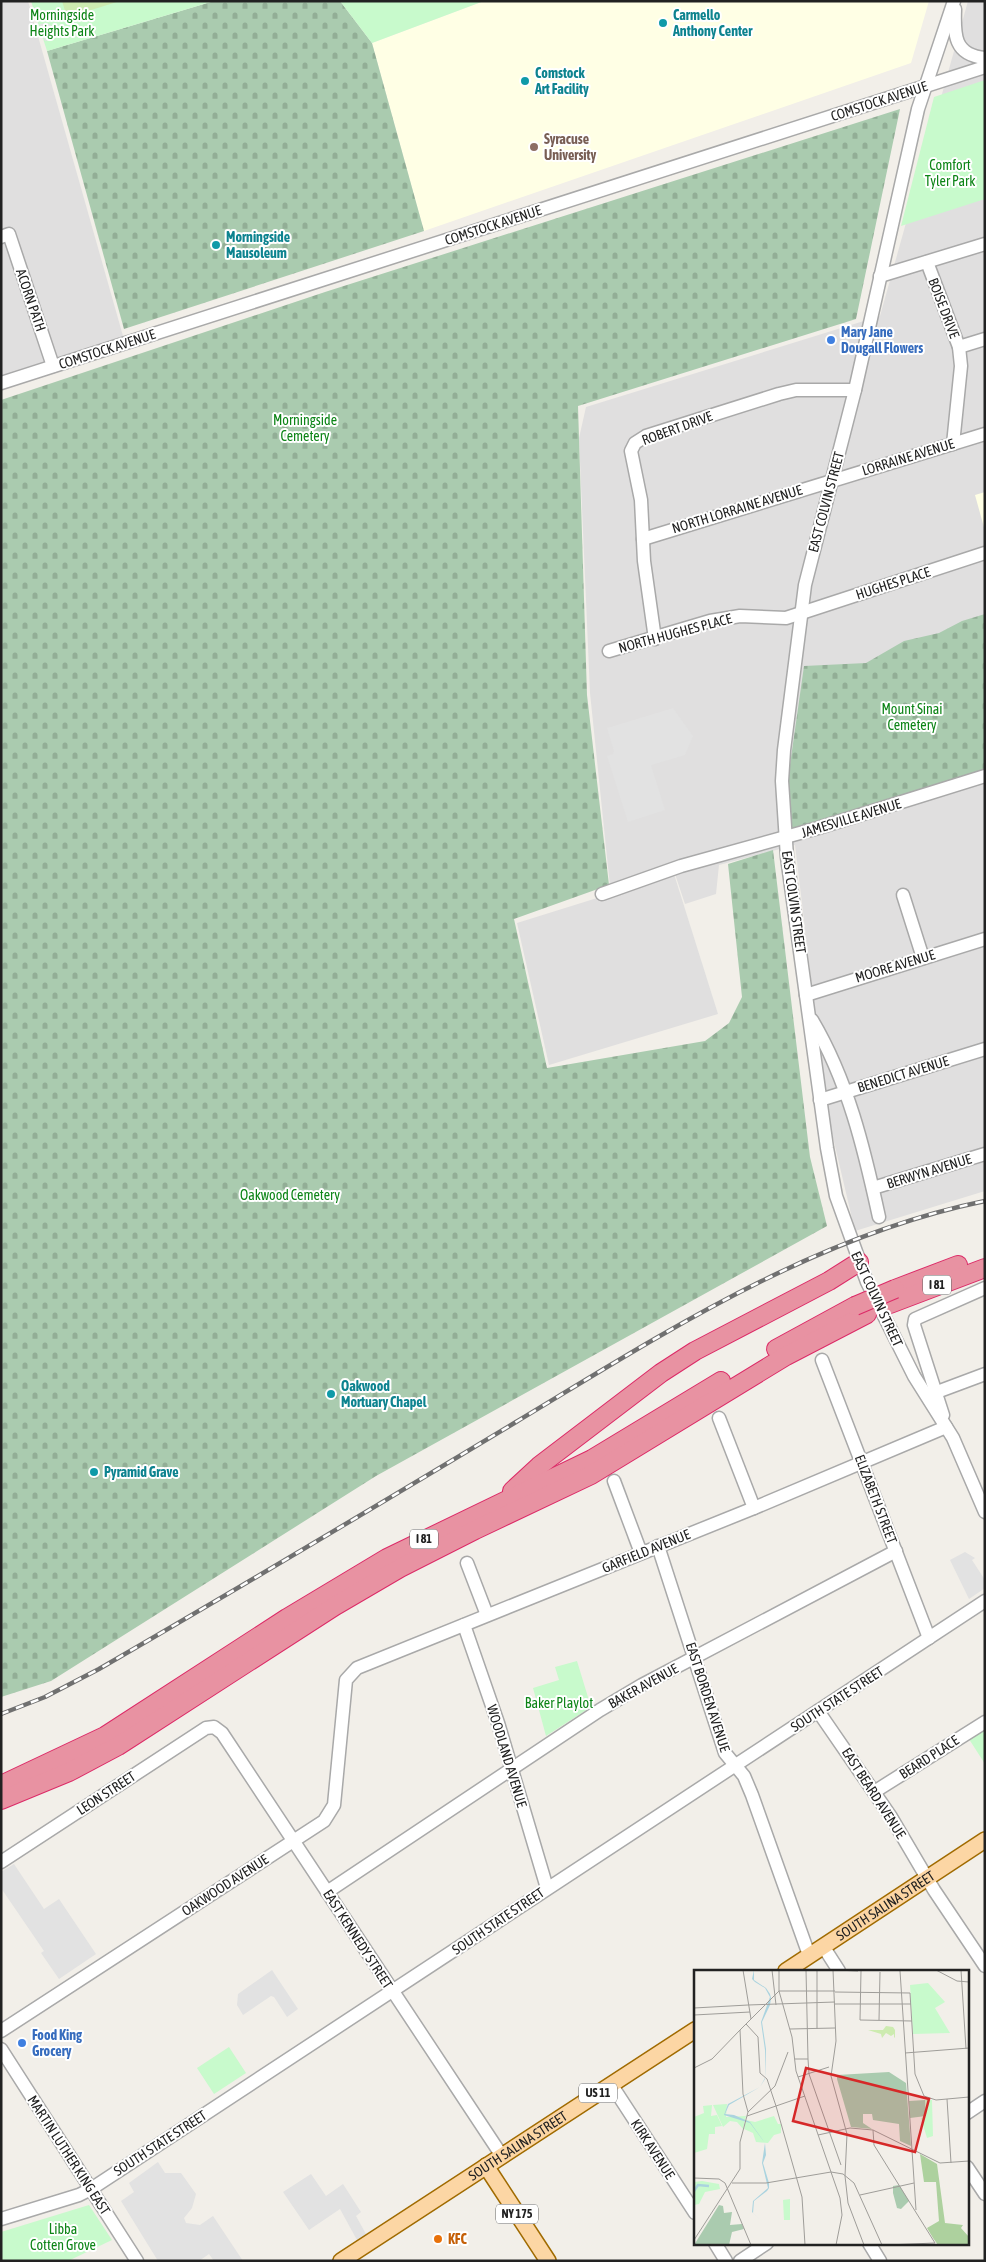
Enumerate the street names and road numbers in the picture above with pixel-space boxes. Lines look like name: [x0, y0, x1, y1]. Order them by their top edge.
street label: COMSTOCK AVENUE: [829, 78, 929, 124]
street label: COMSTOCK AVENUE: [443, 202, 543, 248]
street label: ACORN PATH: [13, 267, 49, 333]
street label: BOISE DRIVE: [925, 276, 963, 340]
street label: COMSTOCK AVENUE: [57, 326, 157, 372]
street label: ROBERT DRIVE: [640, 408, 715, 448]
street label: LORRAINE AVENUE: [860, 435, 956, 479]
street label: EAST COLVIN STREET: [805, 450, 847, 554]
street label: NORTH LORRAINE AVENUE: [670, 482, 804, 536]
street label: HUGHES PLACE: [854, 563, 932, 603]
street label: NORTH HUGHES PLACE: [617, 610, 733, 656]
street label: JAMESVILLE AVENUE: [799, 795, 903, 841]
street label: EAST COLVIN STREET: [779, 850, 809, 954]
street label: MOORE AVENUE: [853, 946, 937, 986]
street label: BENEDICT AVENUE: [855, 1053, 951, 1095]
street label: BERWYN AVENUE: [885, 1150, 973, 1192]
street label: EAST COLVIN STREET: [848, 1249, 906, 1349]
road number: I 81: [923, 1276, 951, 1294]
street label: ELIZABETH STREET: [852, 1452, 900, 1546]
street label: GARFIELD AVENUE: [600, 1526, 692, 1576]
road number: I 81: [410, 1530, 438, 1548]
street label: EAST BORDEN AVENUE: [683, 1640, 733, 1754]
street label: BAKER AVENUE: [605, 1660, 681, 1712]
street label: SOUTH STATE STREET: [788, 1663, 886, 1735]
street label: WOODLAND AVENUE: [484, 1703, 530, 1809]
street label: BEARD PLACE: [896, 1732, 962, 1782]
street label: EAST BEARD AVENUE: [839, 1745, 909, 1841]
street label: LEON STREET: [74, 1768, 138, 1818]
street label: OAKWOOD AVENUE: [179, 1851, 271, 1919]
street label: SOUTH SALINA STREET: [833, 1867, 938, 1944]
street label: SOUTH STATE STREET: [449, 1884, 547, 1958]
street label: EAST KENNEDY STREET: [320, 1887, 396, 1991]
road number: US 11: [579, 2084, 617, 2102]
street label: MARTIN LUTHER KING EAST: [24, 2092, 114, 2218]
street label: SOUTH STATE STREET: [111, 2107, 209, 2179]
street label: SOUTH SALINA STREET: [465, 2108, 570, 2184]
street label: KIRK AVENUE: [628, 2116, 678, 2182]
road number: NY 175: [496, 2204, 538, 2224]

